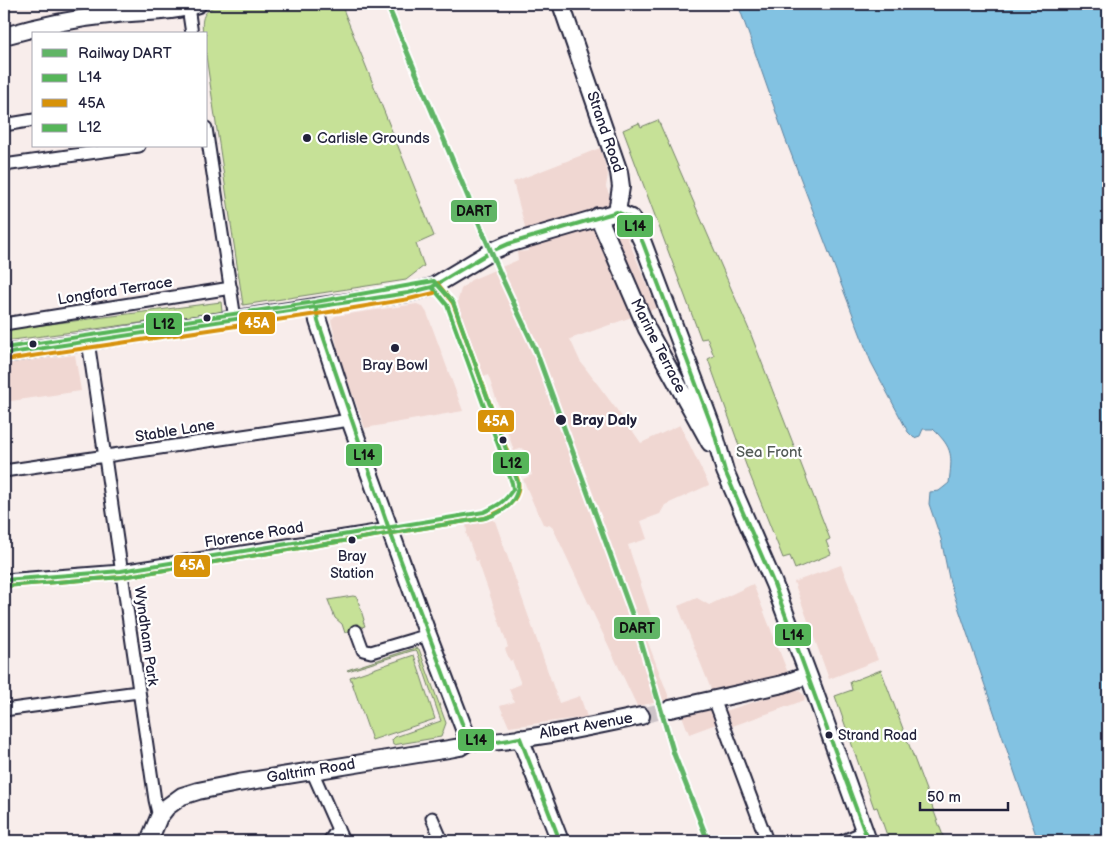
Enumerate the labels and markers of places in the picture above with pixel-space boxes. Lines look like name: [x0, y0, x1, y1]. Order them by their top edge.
place label: Carlisle Grounds: [317, 129, 430, 148]
marker: Carlisle Grounds: [301, 132, 313, 144]
unlabelled marker: [202, 313, 212, 323]
unlabelled marker: [28, 339, 38, 349]
marker: Bray Bowl: [389, 342, 401, 354]
place label: Bray Bowl: [362, 356, 428, 375]
place label: Bray Daly: [572, 411, 637, 430]
marker: Bray Daly: [554, 413, 568, 427]
unlabelled marker: [498, 435, 508, 445]
marker: Bray Station: [347, 535, 357, 545]
place label: Bray Station: [330, 548, 374, 582]
place label: Strand Road: [838, 727, 917, 744]
marker: Strand Road: [824, 730, 834, 740]

